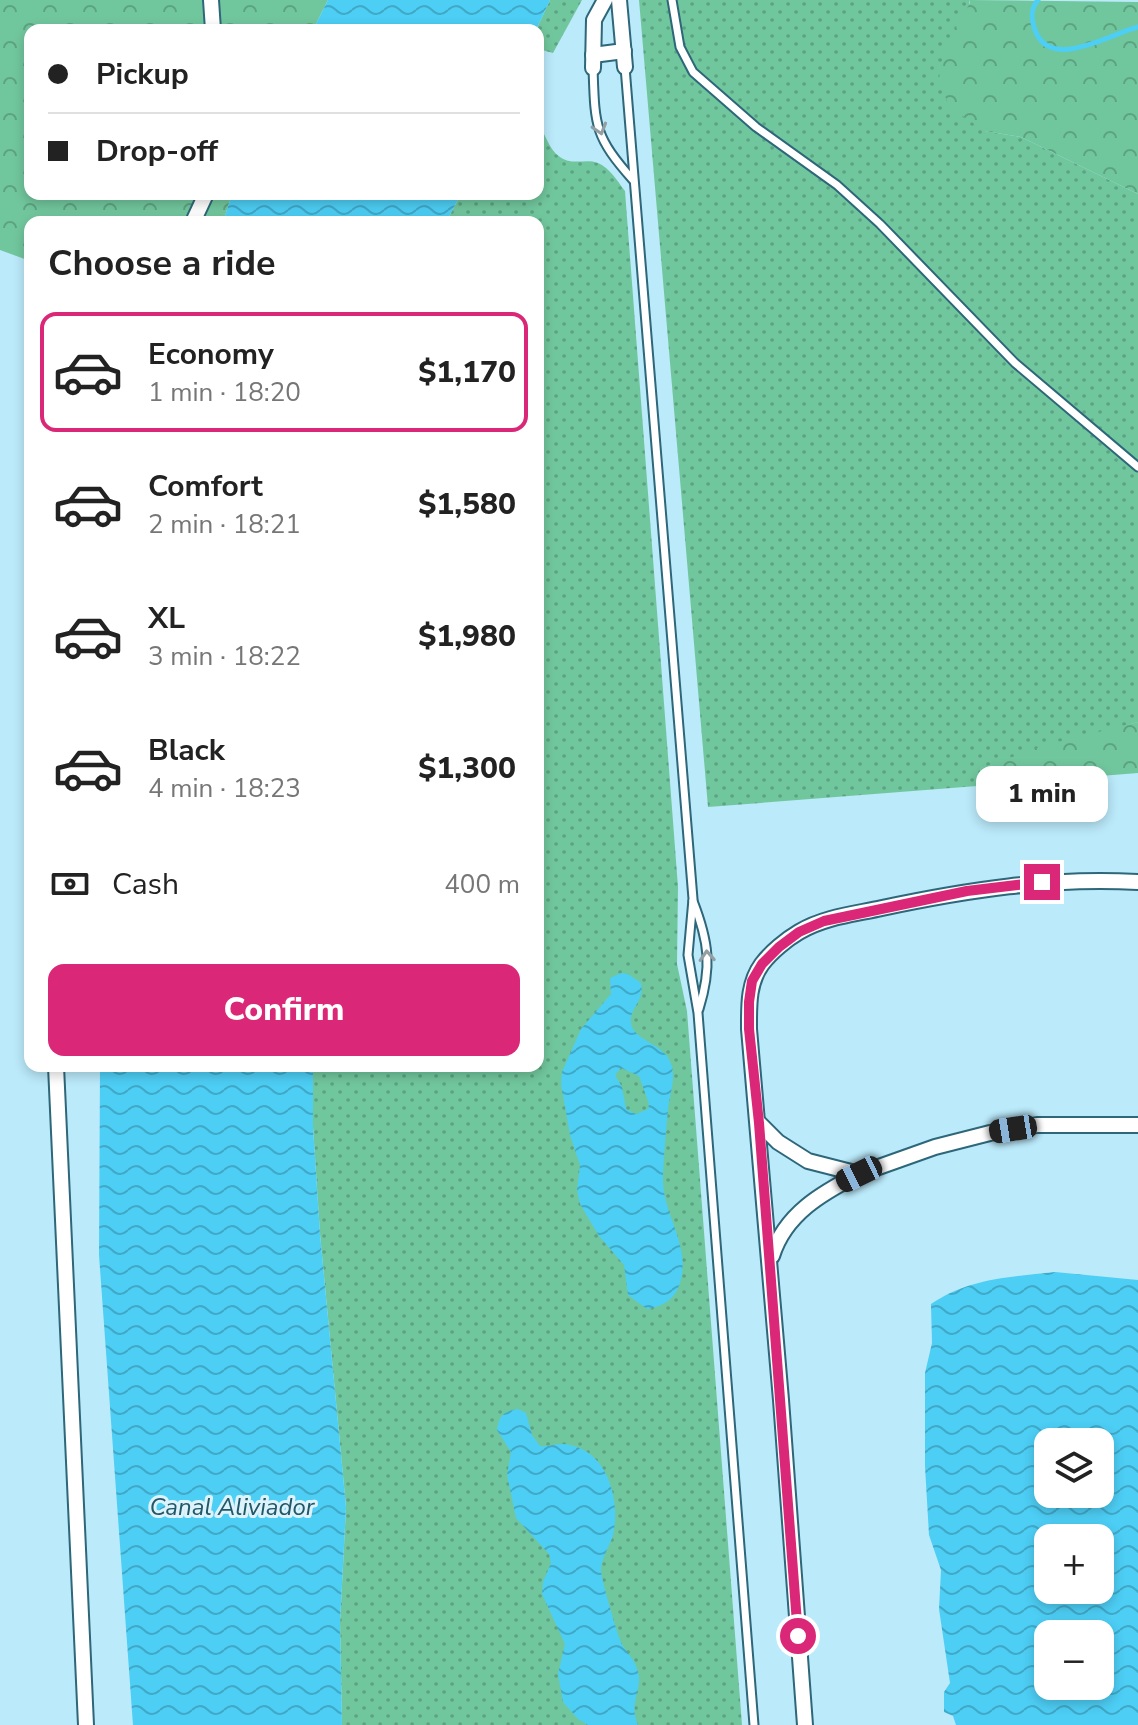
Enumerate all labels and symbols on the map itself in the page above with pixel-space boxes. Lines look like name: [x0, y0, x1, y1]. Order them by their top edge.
one-way arrow: [590, 122, 606, 136]
callout: 1 min: [976, 766, 1108, 822]
route end: [1024, 864, 1060, 900]
one-way arrow: [699, 949, 716, 962]
car: [987, 1113, 1039, 1145]
car: [832, 1153, 886, 1195]
water label: Canal Aliviador: [150, 1491, 316, 1523]
route start: [780, 1618, 816, 1654]

